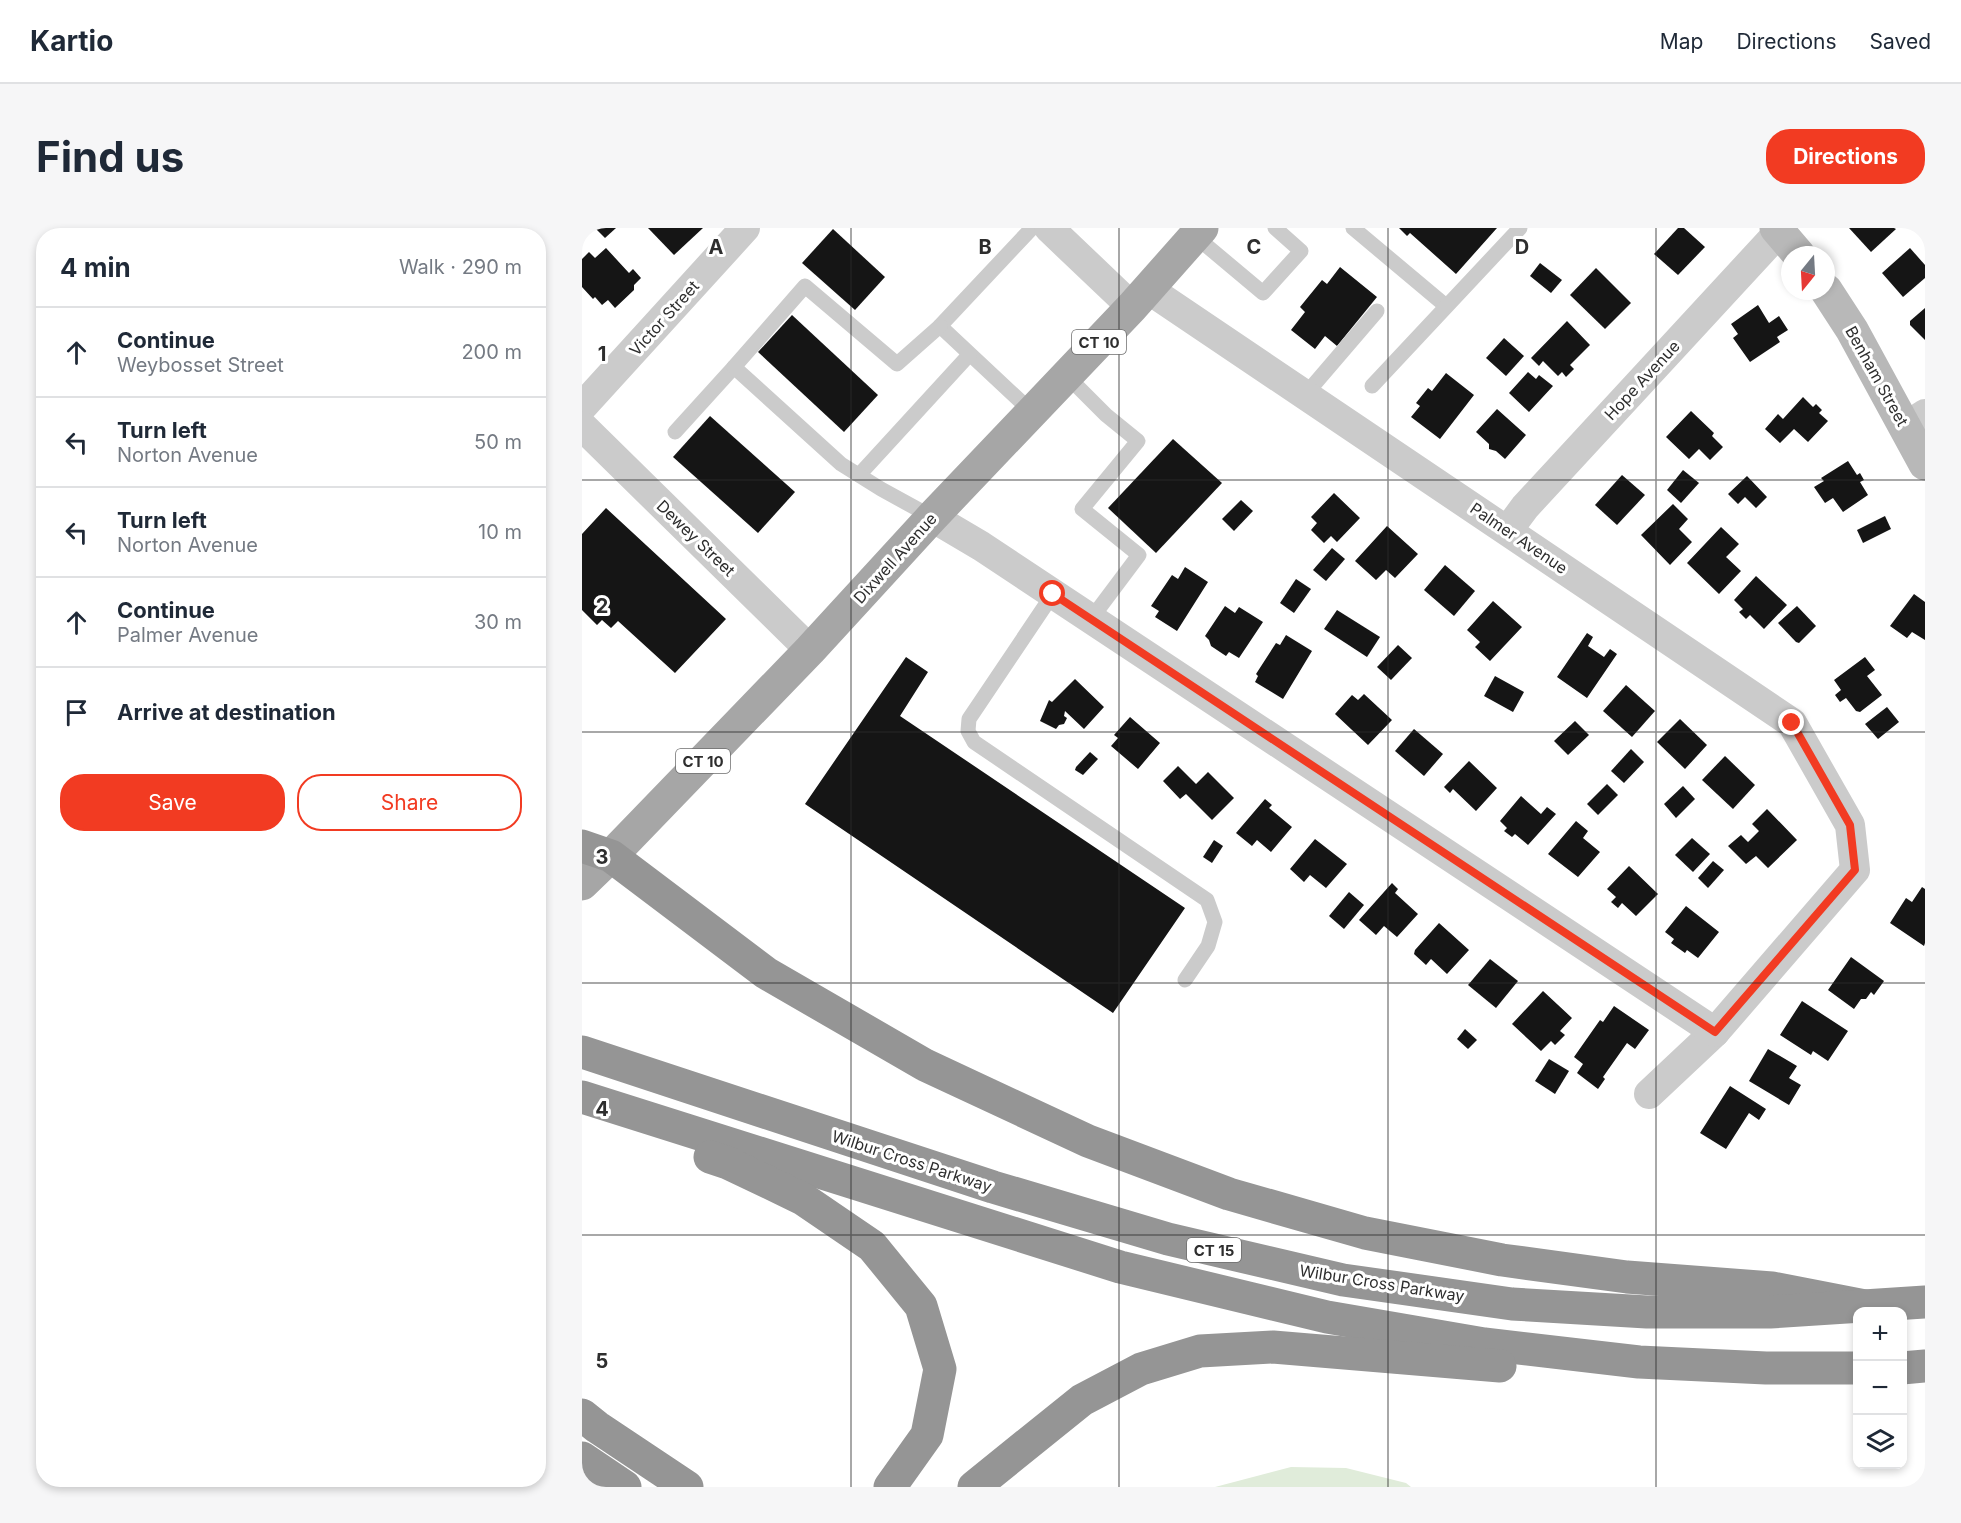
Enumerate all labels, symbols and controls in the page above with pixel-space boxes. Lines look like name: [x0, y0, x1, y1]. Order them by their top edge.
text: Kartio: [30, 24, 113, 58]
text: Map: [1660, 29, 1703, 54]
text: Directions: [1736, 29, 1837, 54]
text: Saved: [1870, 29, 1931, 54]
button: Directions: [1766, 129, 1925, 184]
text: Find us: [36, 131, 184, 182]
text: A: [709, 235, 724, 259]
text: B: [978, 235, 992, 259]
text: C: [1247, 235, 1261, 259]
text: D: [1515, 235, 1529, 259]
north arrow: [1781, 246, 1835, 300]
text: 4 min: [60, 252, 131, 283]
text: Walk · 290 m: [399, 255, 522, 279]
street label: Victor Street: [625, 276, 703, 360]
street label: Benham Street: [1841, 322, 1913, 430]
text: Continue: [117, 327, 215, 353]
road number: CT 10: [1072, 330, 1126, 354]
icon: ahead: [60, 336, 93, 369]
street label: Hope Avenue: [1600, 336, 1684, 424]
text: 200 m: [461, 340, 522, 364]
text: 1: [598, 342, 606, 366]
text: Weybosset Street: [117, 353, 284, 377]
text: Turn left: [117, 417, 207, 443]
icon: left: [60, 426, 93, 459]
text: 50 m: [474, 430, 522, 454]
text: Norton Avenue: [117, 443, 258, 467]
street label: Dewey Street: [653, 496, 739, 580]
street label: Palmer Avenue: [1467, 498, 1571, 578]
text: Turn left: [117, 507, 207, 533]
street label: Dixwell Avenue: [849, 509, 941, 607]
icon: left: [60, 516, 93, 549]
text: 10 m: [478, 520, 522, 544]
text: Norton Avenue: [117, 533, 258, 557]
route start: [1039, 580, 1065, 606]
text: 2: [596, 594, 608, 618]
text: Continue: [117, 597, 215, 623]
icon: ahead: [60, 606, 93, 639]
text: 30 m: [474, 610, 522, 634]
text: Palmer Avenue: [117, 623, 258, 647]
icon: arrive: [60, 696, 93, 729]
text: Arrive at destination: [117, 699, 336, 725]
route end: [1778, 709, 1804, 735]
road number: CT 10: [676, 749, 730, 773]
button: Save: [60, 774, 285, 831]
button: Share: [297, 774, 522, 831]
text: 3: [596, 845, 608, 869]
text: 4: [595, 1097, 609, 1121]
street label: Wilbur Cross Parkway: [830, 1126, 994, 1196]
road number: CT 15: [1187, 1238, 1241, 1262]
street label: Wilbur Cross Parkway: [1298, 1260, 1466, 1306]
map controls: [1853, 1307, 1907, 1469]
button: +: [1853, 1307, 1907, 1361]
text: 5: [596, 1349, 608, 1373]
button: −: [1853, 1361, 1907, 1415]
button: layers: [1853, 1415, 1907, 1469]

